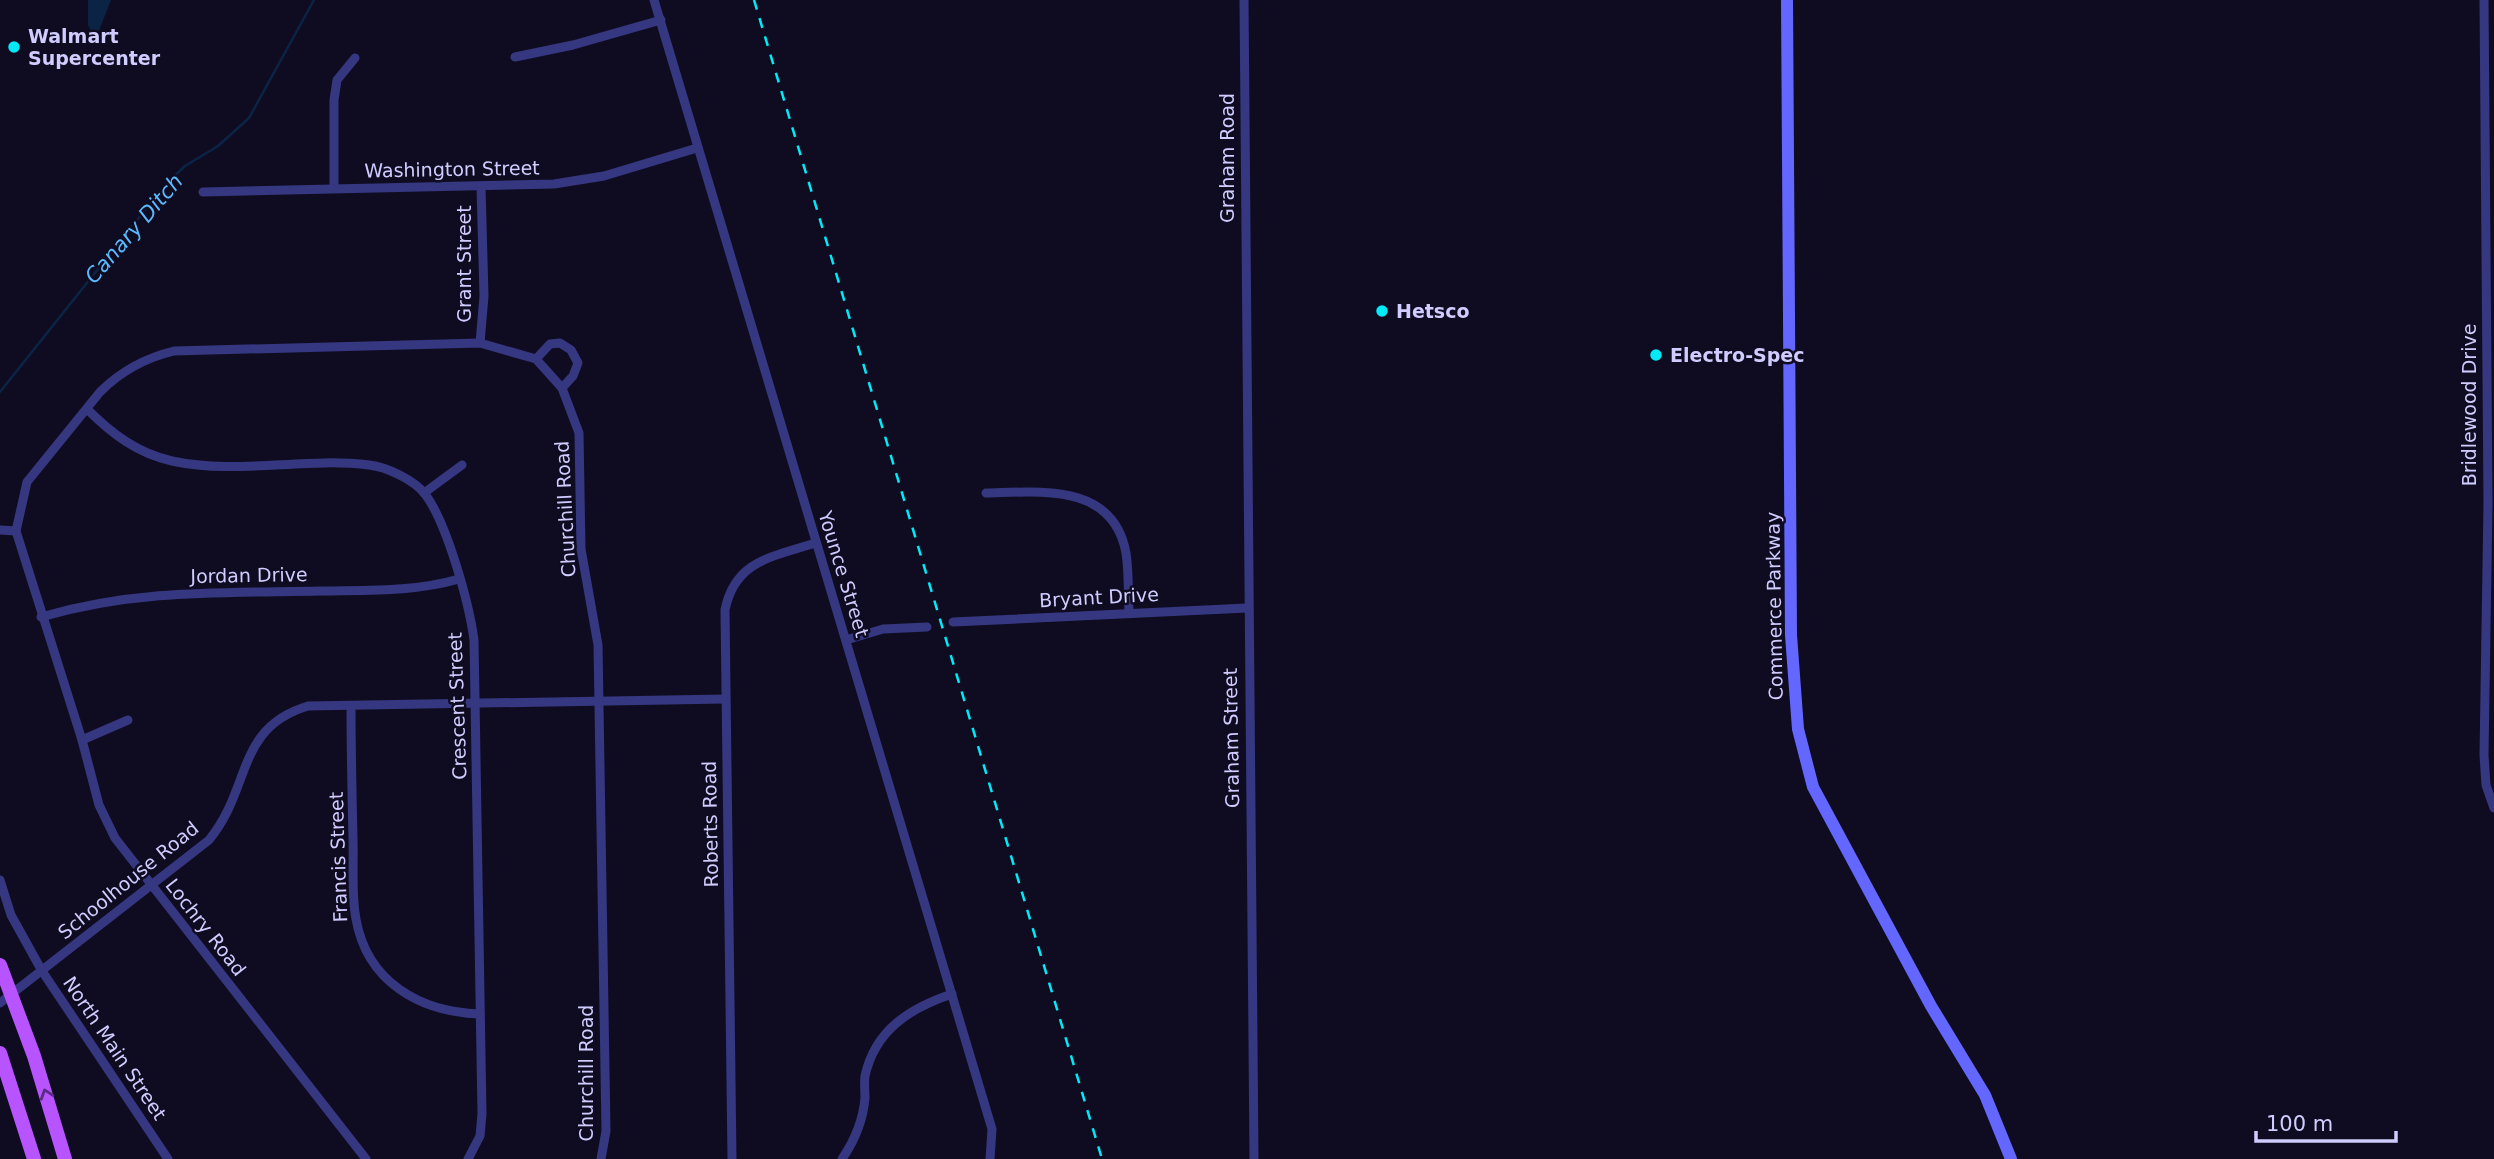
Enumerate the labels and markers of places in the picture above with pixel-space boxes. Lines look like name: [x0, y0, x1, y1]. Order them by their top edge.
place label: Walmart Supercenter: [28, 25, 161, 69]
marker: Walmart Supercenter: [6, 39, 22, 55]
place label: Hetsco: [1396, 300, 1470, 322]
marker: Hetsco: [1374, 303, 1390, 319]
place label: Electro-Spec: [1670, 344, 1804, 366]
marker: Electro-Spec: [1648, 347, 1664, 363]

